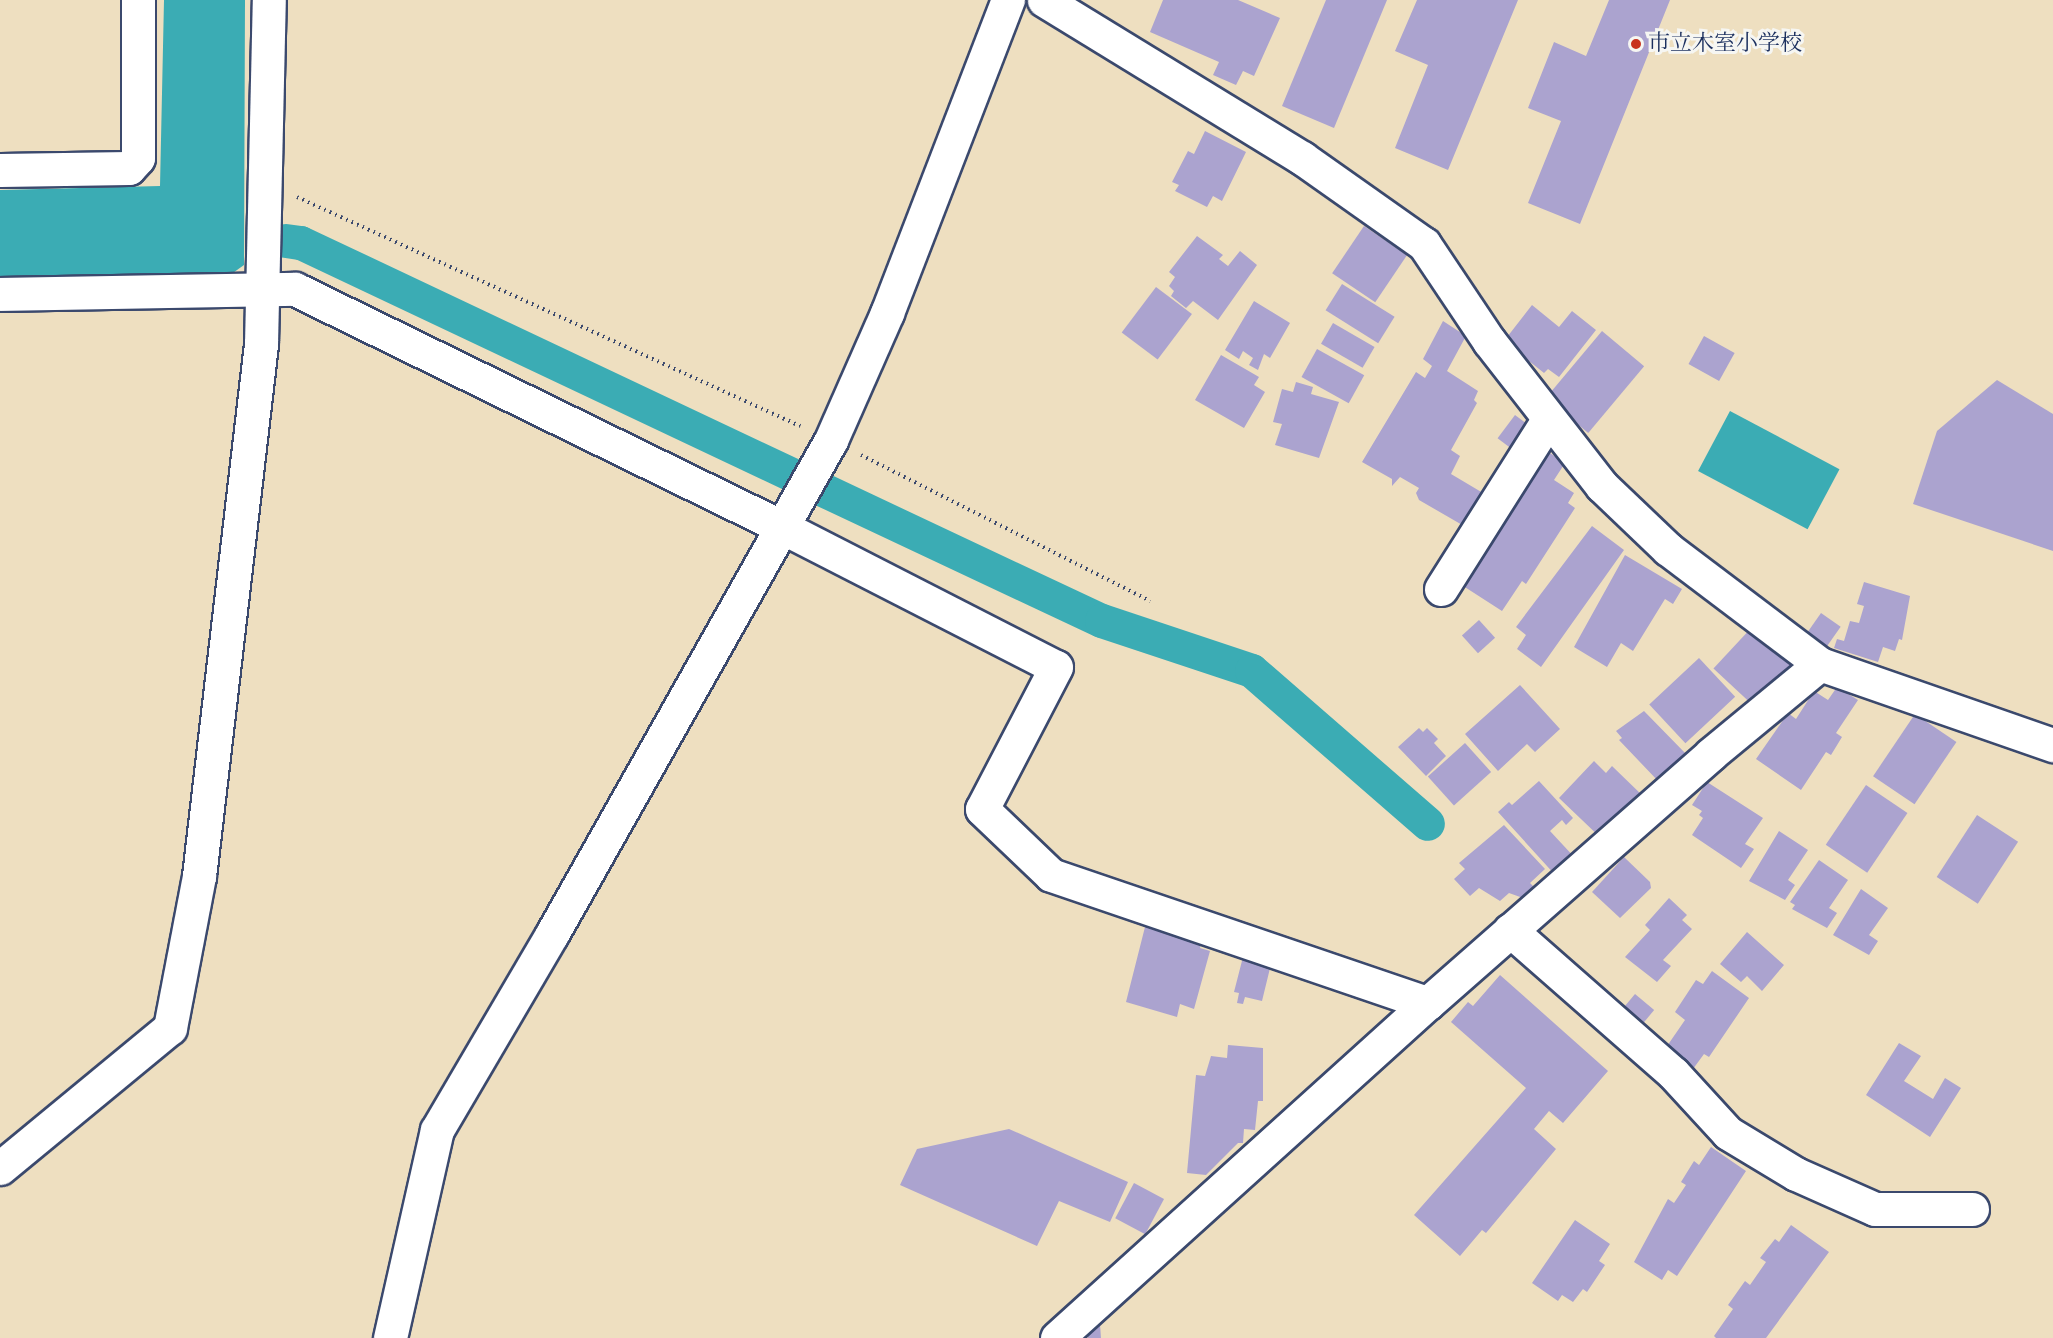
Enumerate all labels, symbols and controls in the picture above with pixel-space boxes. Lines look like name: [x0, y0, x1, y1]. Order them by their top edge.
place label: 市立木室小学校: [1648, 31, 1802, 57]
marker: 市立木室小学校: [1629, 37, 1643, 51]

